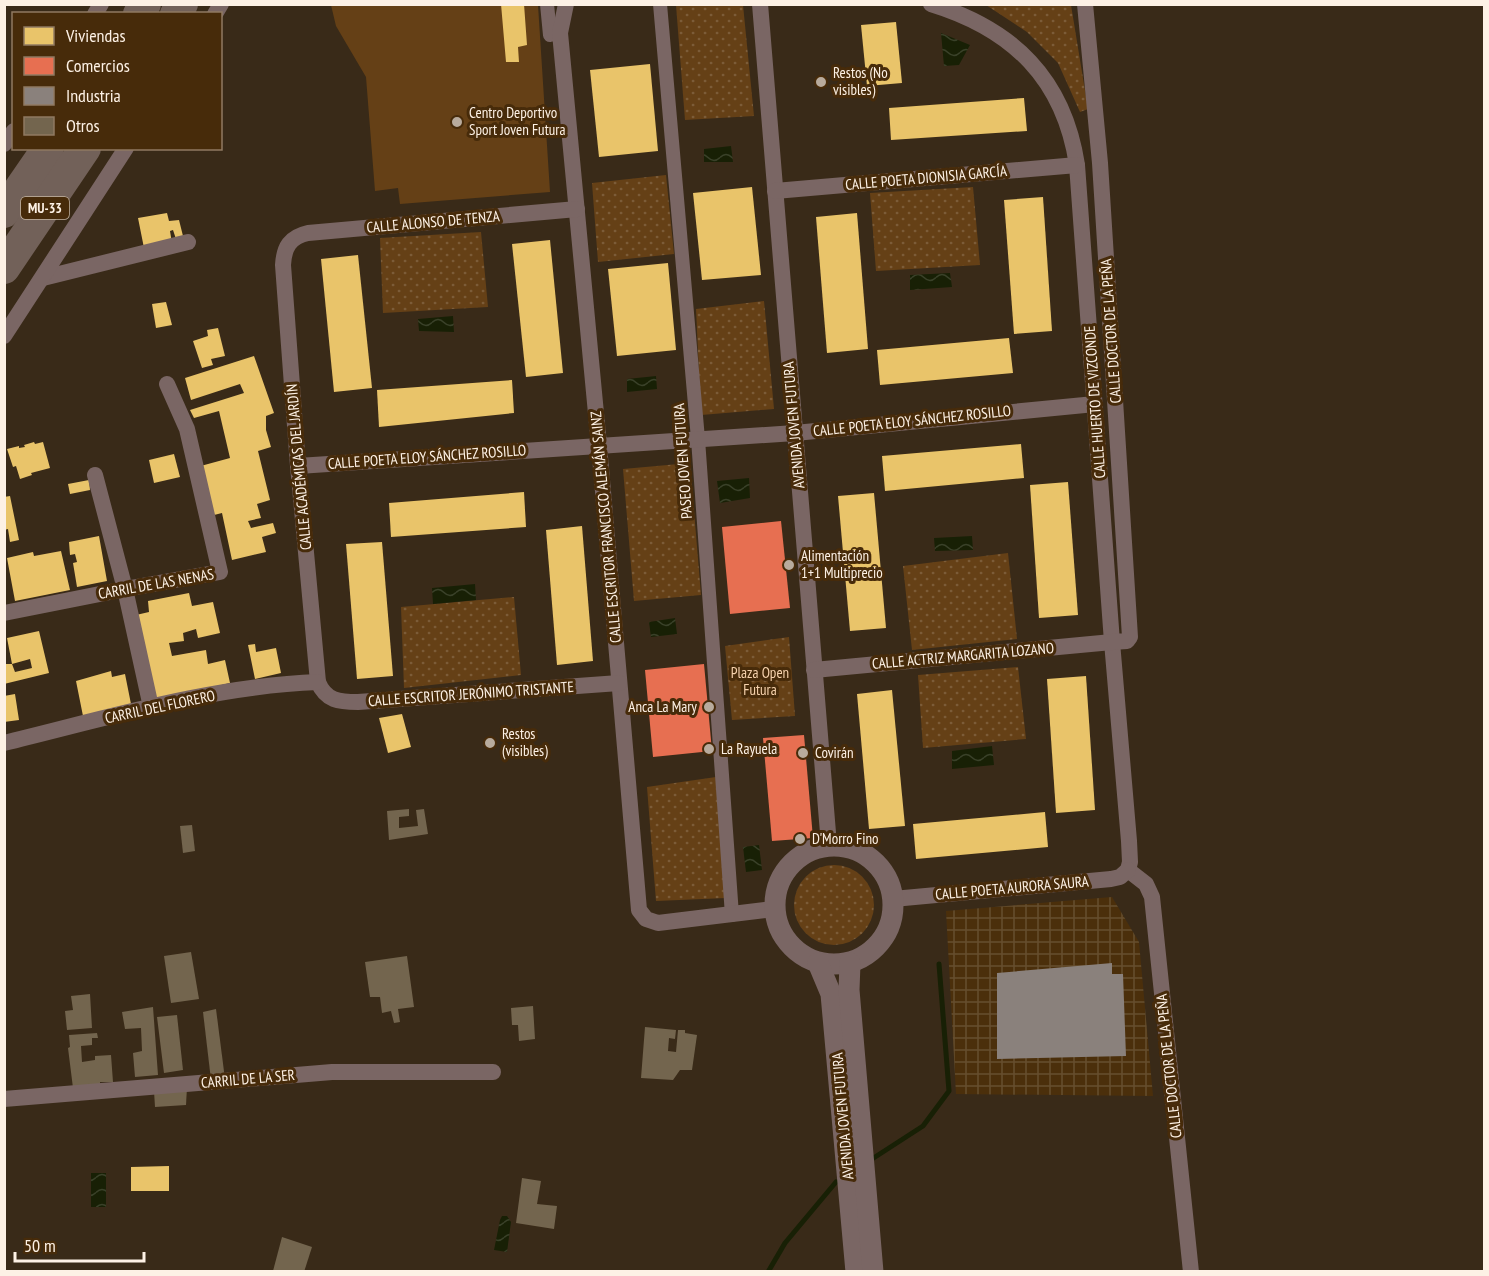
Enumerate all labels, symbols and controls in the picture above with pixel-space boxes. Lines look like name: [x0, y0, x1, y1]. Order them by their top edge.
legend: [12, 12, 222, 150]
text: Viviendas: [65, 24, 126, 47]
text: Comercios: [66, 54, 130, 77]
place label: Restos (No visibles): [833, 63, 888, 99]
marker: Restos (No visibles): [814, 75, 828, 89]
text: Industria: [66, 84, 121, 107]
place label: Centro Deportivo Sport Joven Futura: [469, 103, 565, 139]
text: Otros: [66, 114, 100, 137]
marker: Centro Deportivo Sport Joven Futura: [450, 115, 464, 129]
street label: CALLE POETA DIONISIA GARCÍA: [844, 161, 1008, 194]
road number: MU-33: [21, 197, 69, 219]
street label: CALLE ALONSO DE TENZA: [366, 206, 501, 237]
street label: CALLE DOCTOR DE LA PEÑA: [1096, 257, 1125, 404]
street label: CALLE HUERTO DE VIZCONDE: [1080, 325, 1109, 479]
street label: AVENIDA JOVEN FUTURA: [778, 360, 809, 489]
street label: CALLE ACADÉMICAS DEL JARDÍN: [282, 383, 315, 551]
street label: CALLE POETA ELOY SÁNCHEZ ROSILLO: [812, 401, 1012, 440]
street label: PASEO JOVEN FUTURA: [669, 402, 696, 520]
street label: CALLE ESCRITOR FRANCISCO ALEMÁN SAINZ: [586, 410, 625, 644]
street label: CALLE POETA ELOY SÁNCHEZ ROSILLO: [327, 440, 527, 473]
place label: Alimentación 1+1 Multiprecio: [801, 546, 883, 582]
marker: Alimentación 1+1 Multiprecio: [782, 558, 796, 572]
street label: CARRIL DE LAS NENAS: [97, 564, 215, 603]
street label: CALLE ACTRIZ MARGARITA LOZANO: [871, 638, 1055, 673]
park label: Plaza Open Futura: [731, 663, 789, 699]
street label: CALLE ESCRITOR JERÓNIMO TRISTANTE: [368, 677, 574, 710]
street label: CARRIL DEL FLORERO: [103, 686, 217, 727]
place label: Anca La Mary: [628, 697, 697, 716]
marker: Anca La Mary: [702, 700, 716, 714]
place label: Restos (visibles): [502, 724, 548, 760]
marker: Restos (visibles): [483, 736, 497, 750]
place label: La Rayuela: [721, 739, 777, 758]
marker: La Rayuela: [702, 742, 716, 756]
place label: Covirán: [815, 743, 854, 762]
marker: Covirán: [796, 746, 810, 760]
place label: D'Morro Fino: [812, 829, 879, 848]
marker: D'Morro Fino: [793, 832, 807, 846]
street label: CALLE POETA AURORA SAURA: [934, 871, 1090, 904]
street label: CALLE DOCTOR DE LA PEÑA: [1151, 992, 1186, 1139]
street label: AVENIDA JOVEN FUTURA: [827, 1051, 858, 1180]
street label: CARRIL DE LA SER: [200, 1065, 296, 1092]
scale bar: [15, 1225, 144, 1263]
text: 50 m: [24, 1234, 56, 1257]

